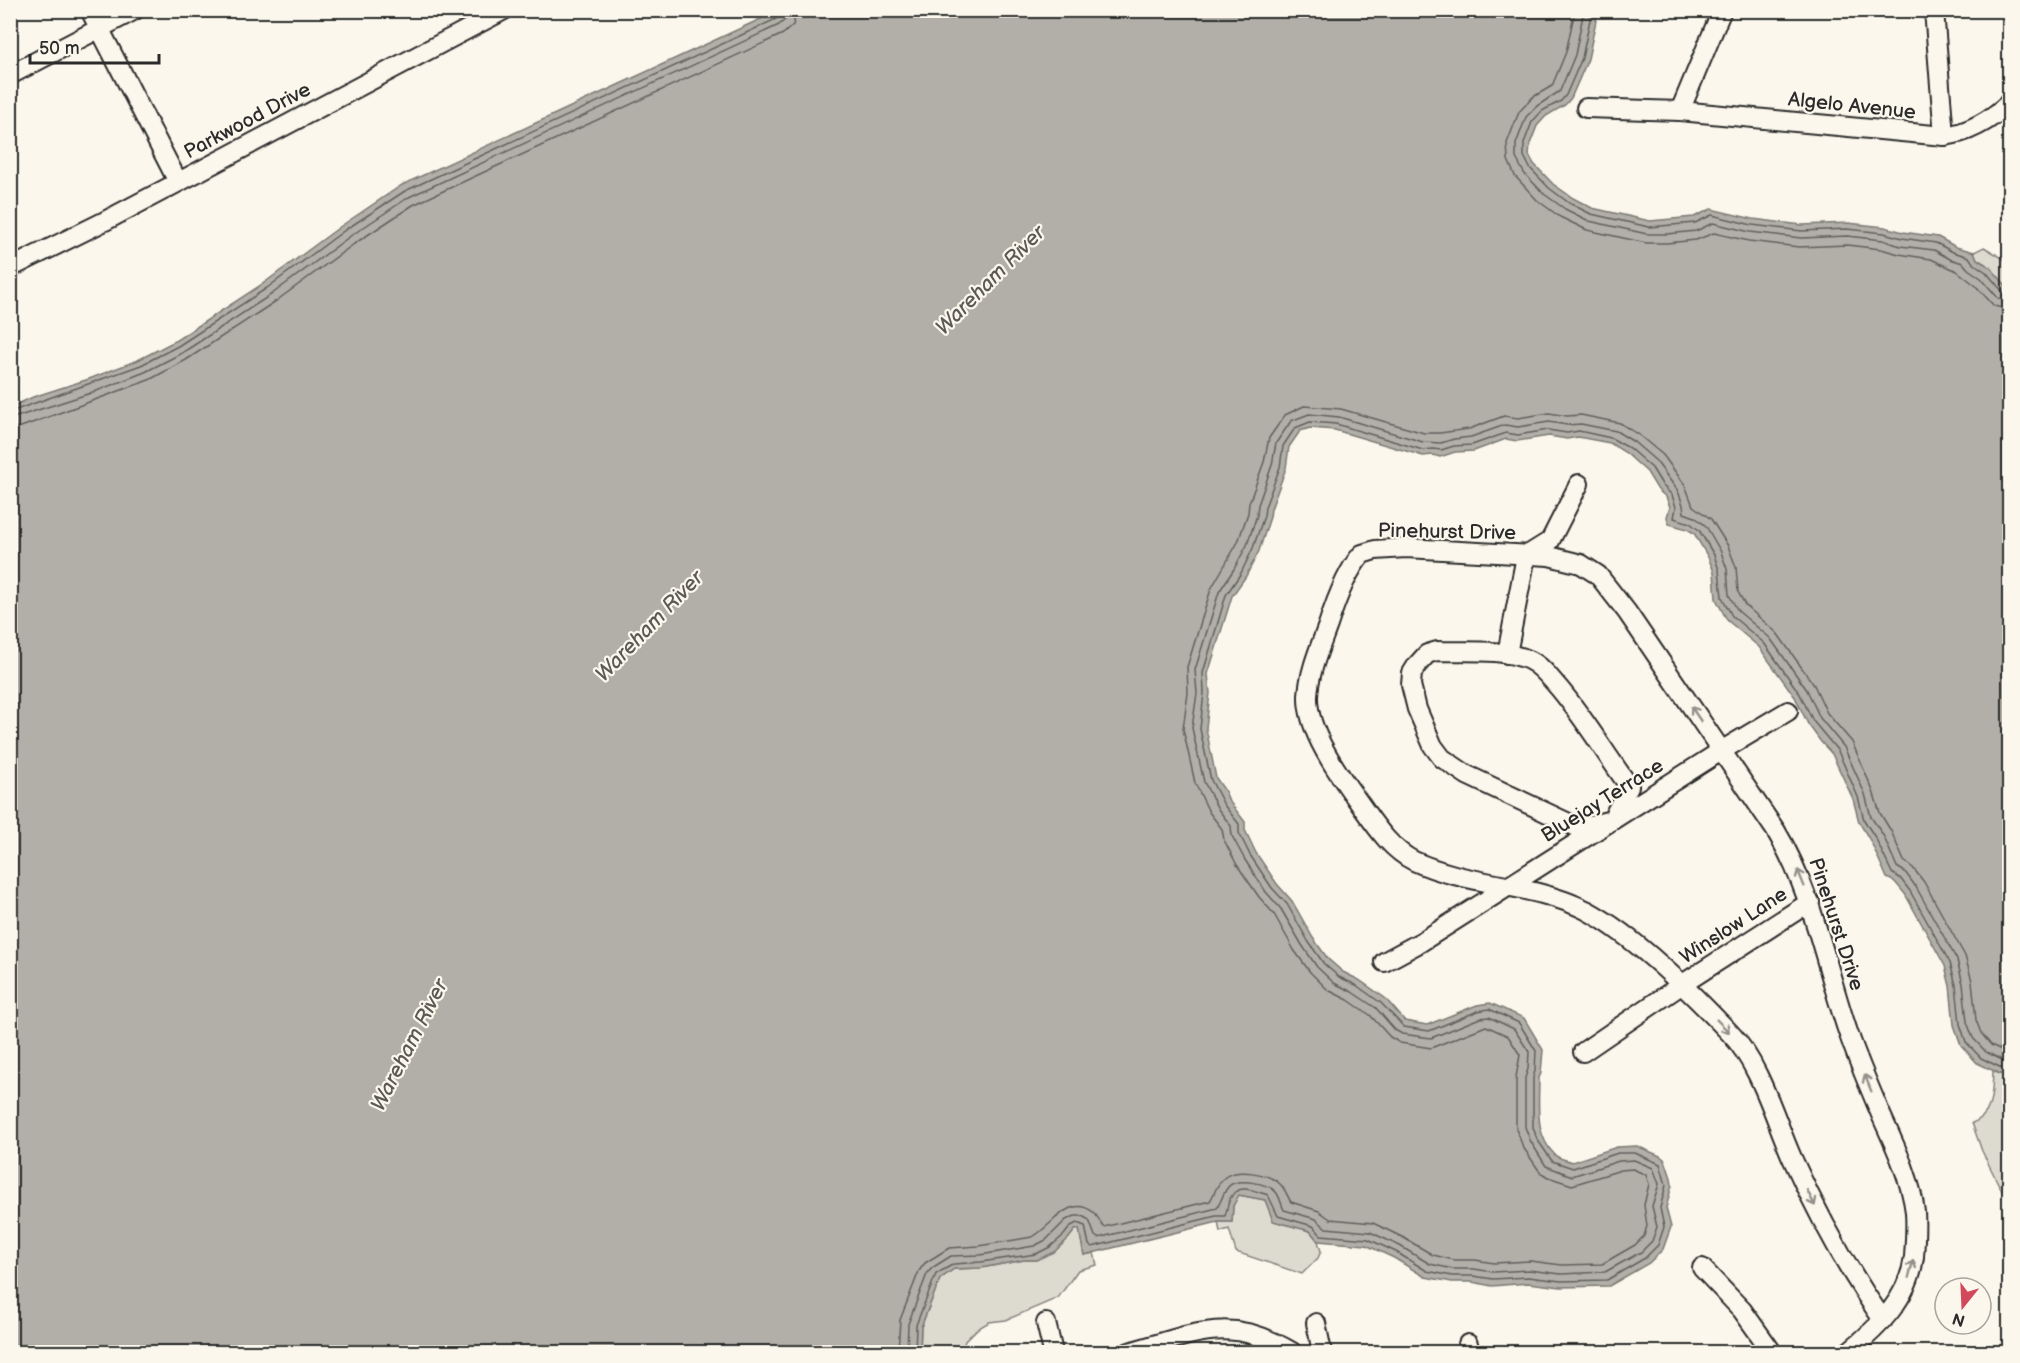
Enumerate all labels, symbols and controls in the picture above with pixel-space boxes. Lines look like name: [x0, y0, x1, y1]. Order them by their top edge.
scale bar: [30, 27, 159, 65]
text: 50 m: [39, 38, 80, 59]
street label: Parkwood Drive: [180, 77, 315, 164]
street label: Algelo Avenue: [1787, 87, 1917, 125]
water label: Wareham River: [930, 219, 1051, 340]
street label: Pinehurst Drive: [1378, 519, 1516, 545]
water label: Wareham River: [590, 565, 710, 687]
one-way arrow: [1690, 706, 1702, 722]
street label: Bluejay Terrace: [1537, 754, 1668, 848]
street label: Pinehurst Drive: [1803, 855, 1869, 994]
one-way arrow: [1795, 869, 1806, 888]
street label: Winslow Lane: [1675, 882, 1792, 969]
water label: Wareham River: [366, 974, 454, 1115]
one-way arrow: [1715, 1018, 1730, 1033]
one-way arrow: [1862, 1074, 1873, 1093]
one-way arrow: [1805, 1189, 1817, 1206]
one-way arrow: [1905, 1260, 1917, 1279]
north arrow: [1933, 1276, 1993, 1336]
text: N: [1950, 1308, 1967, 1330]

